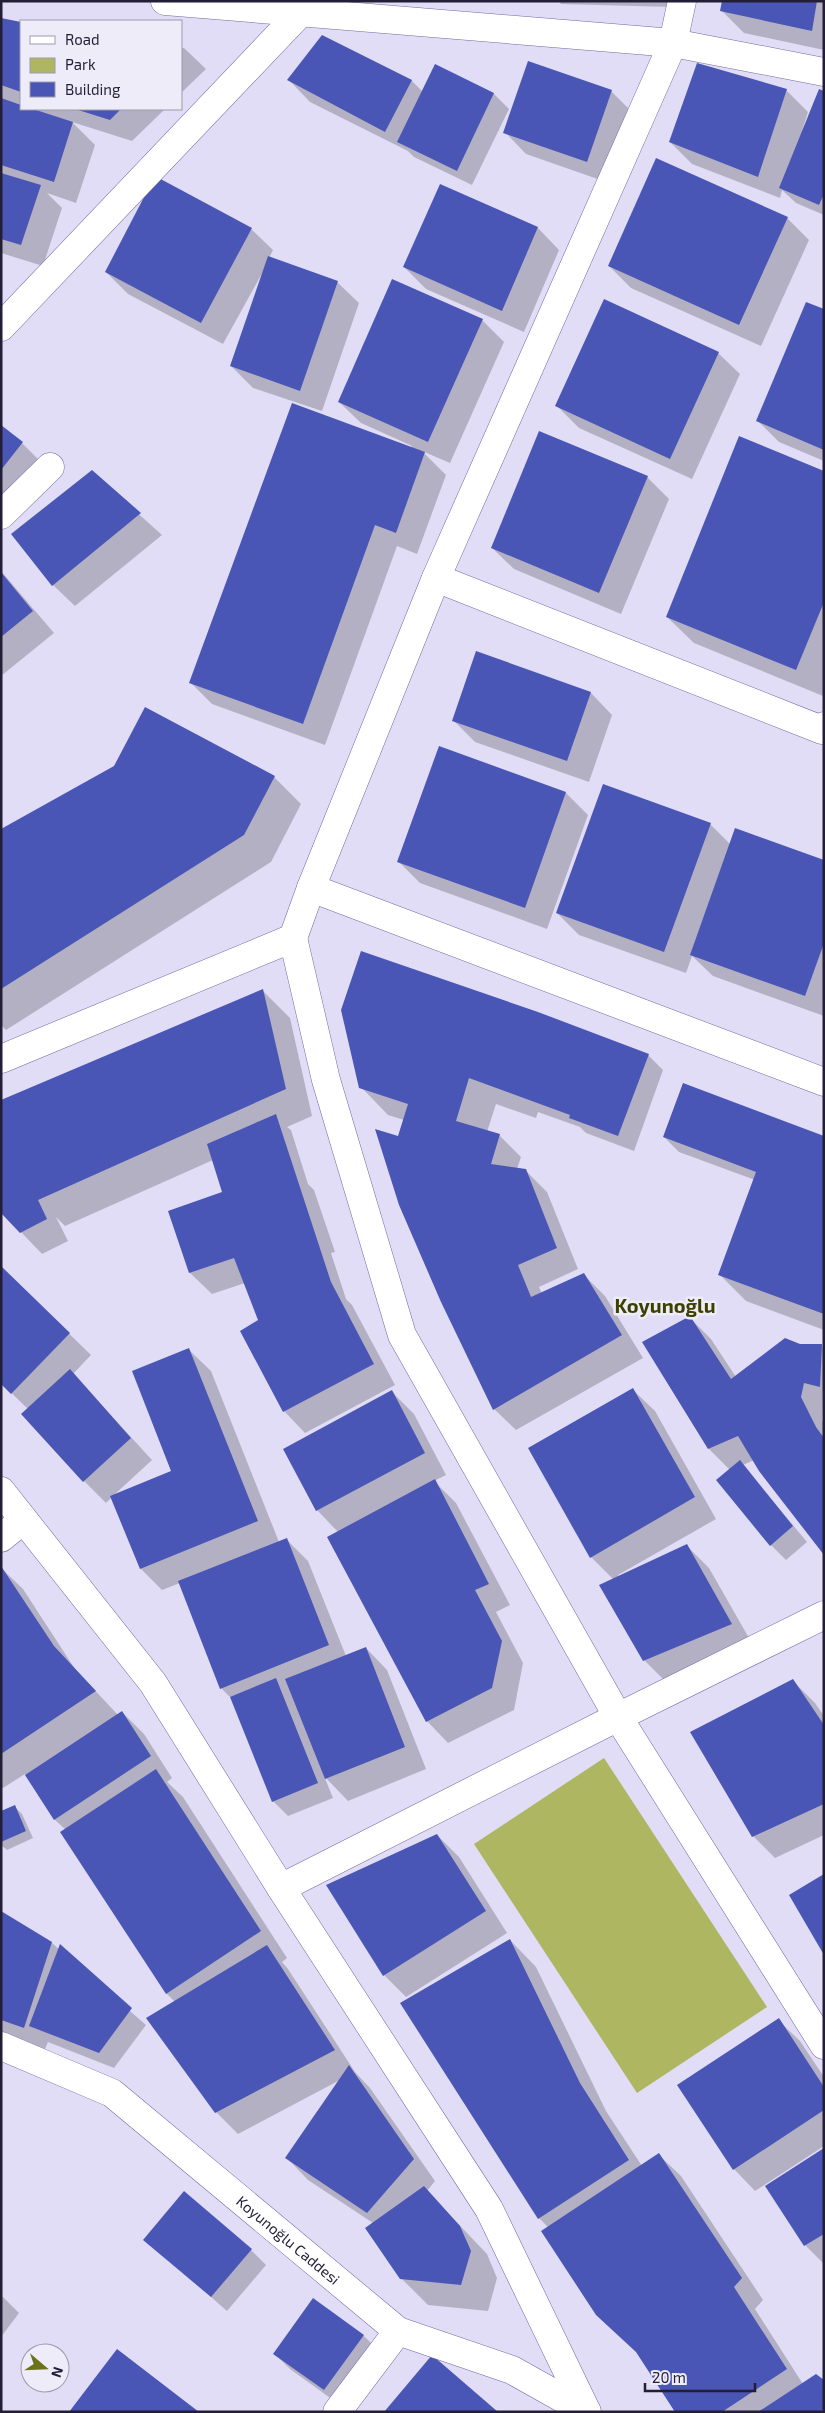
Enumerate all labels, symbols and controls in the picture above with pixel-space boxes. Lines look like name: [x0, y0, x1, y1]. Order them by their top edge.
legend: [20, 20, 182, 110]
text: Road: [65, 30, 100, 48]
text: Park: [65, 55, 96, 73]
text: Building: [65, 80, 121, 98]
district label: Koyunoğlu: [615, 1293, 716, 1318]
street label: Koyunoğlu Caddesi: [233, 2192, 344, 2288]
north arrow: [20, 2343, 70, 2393]
scale bar: [645, 2360, 755, 2392]
text: N: [48, 2365, 67, 2380]
text: 20 m: [652, 2368, 686, 2386]

